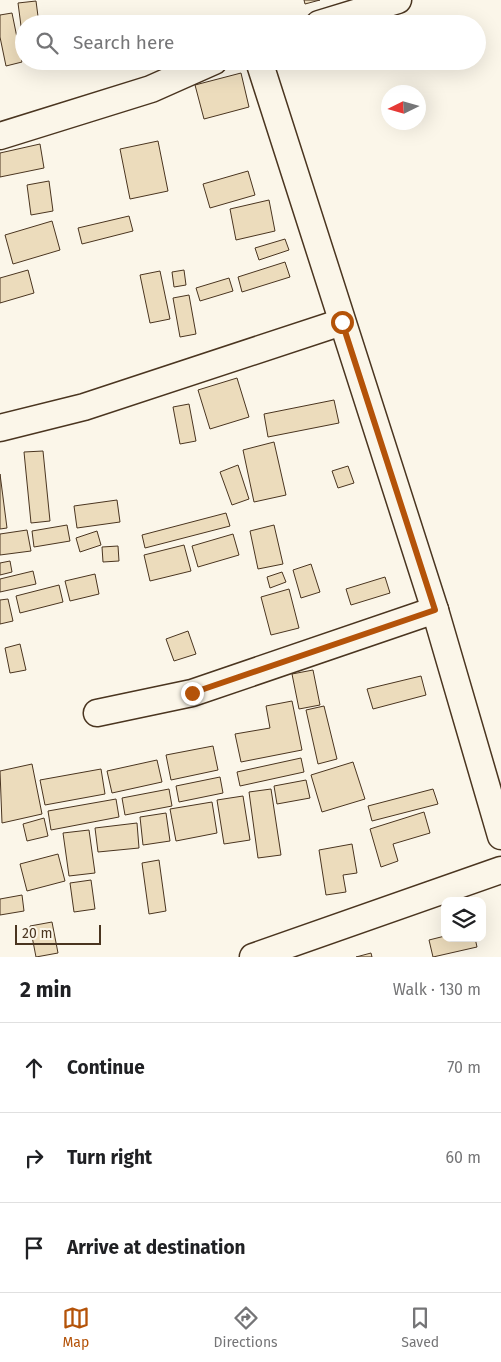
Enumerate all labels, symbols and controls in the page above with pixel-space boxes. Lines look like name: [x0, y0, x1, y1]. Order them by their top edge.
search box: [15, 15, 486, 70]
icon: search: [33, 29, 61, 57]
text: Search here: [73, 31, 174, 54]
north arrow: [381, 85, 426, 130]
route start: [331, 311, 354, 334]
route end: [181, 682, 204, 705]
map controls: [441, 897, 486, 942]
button: layers: [441, 897, 486, 942]
scale bar: [15, 922, 101, 945]
text: 20 m: [22, 925, 52, 942]
text: 2 min: [20, 977, 72, 1003]
text: Walk · 130 m: [393, 980, 481, 999]
icon: ahead: [20, 1054, 48, 1082]
text: Continue: [67, 1056, 145, 1079]
text: 70 m: [447, 1058, 481, 1077]
icon: right: [20, 1144, 48, 1172]
text: Turn right: [67, 1146, 152, 1169]
text: 60 m: [446, 1148, 481, 1167]
icon: arrive: [20, 1234, 48, 1262]
text: Arrive at destination: [67, 1236, 246, 1259]
tab: Map: [62, 1304, 90, 1351]
tab: Directions: [213, 1304, 278, 1351]
tab: Saved: [401, 1304, 439, 1351]

